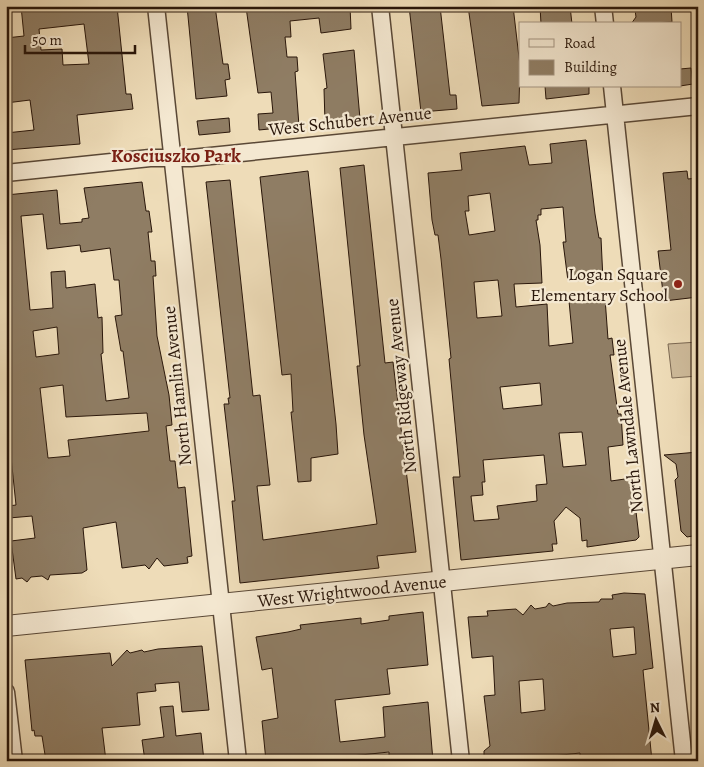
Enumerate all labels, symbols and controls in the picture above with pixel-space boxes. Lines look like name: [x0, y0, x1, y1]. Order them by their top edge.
scale bar: [25, 22, 135, 54]
legend: [519, 22, 682, 88]
text: 50 m: [32, 30, 62, 50]
text: Road: [564, 33, 596, 53]
text: Building: [564, 57, 617, 77]
street label: West Schubert Avenue: [266, 101, 433, 142]
district label: Kosciuszko Park: [111, 143, 241, 169]
place label: Logan Square Elementary School: [530, 262, 669, 307]
marker: Logan Square Elementary School: [672, 278, 684, 290]
street label: North Ridgeway Avenue: [380, 297, 422, 475]
street label: North Hamlin Avenue: [157, 305, 197, 467]
street label: North Lawndale Avenue: [607, 338, 649, 514]
street label: West Wrightwood Avenue: [255, 569, 448, 613]
north arrow: [632, 694, 682, 744]
text: N: [649, 698, 661, 717]

